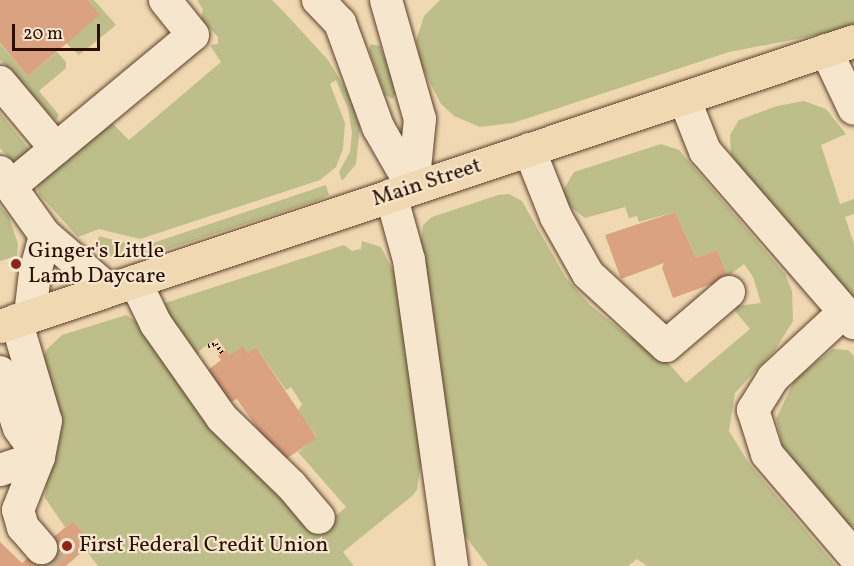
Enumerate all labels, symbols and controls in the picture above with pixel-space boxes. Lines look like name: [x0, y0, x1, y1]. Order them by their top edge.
scale bar: [15, 12, 104, 50]
text: 20 m: [23, 22, 63, 47]
street label: Main Street: [369, 153, 485, 213]
place label: Ginger's Little Lamb Daycare: [28, 238, 166, 290]
marker: Ginger's Little Lamb Daycare: [9, 257, 23, 271]
place label: First Federal Credit Union: [79, 533, 328, 559]
marker: First Federal Credit Union: [60, 539, 74, 553]

